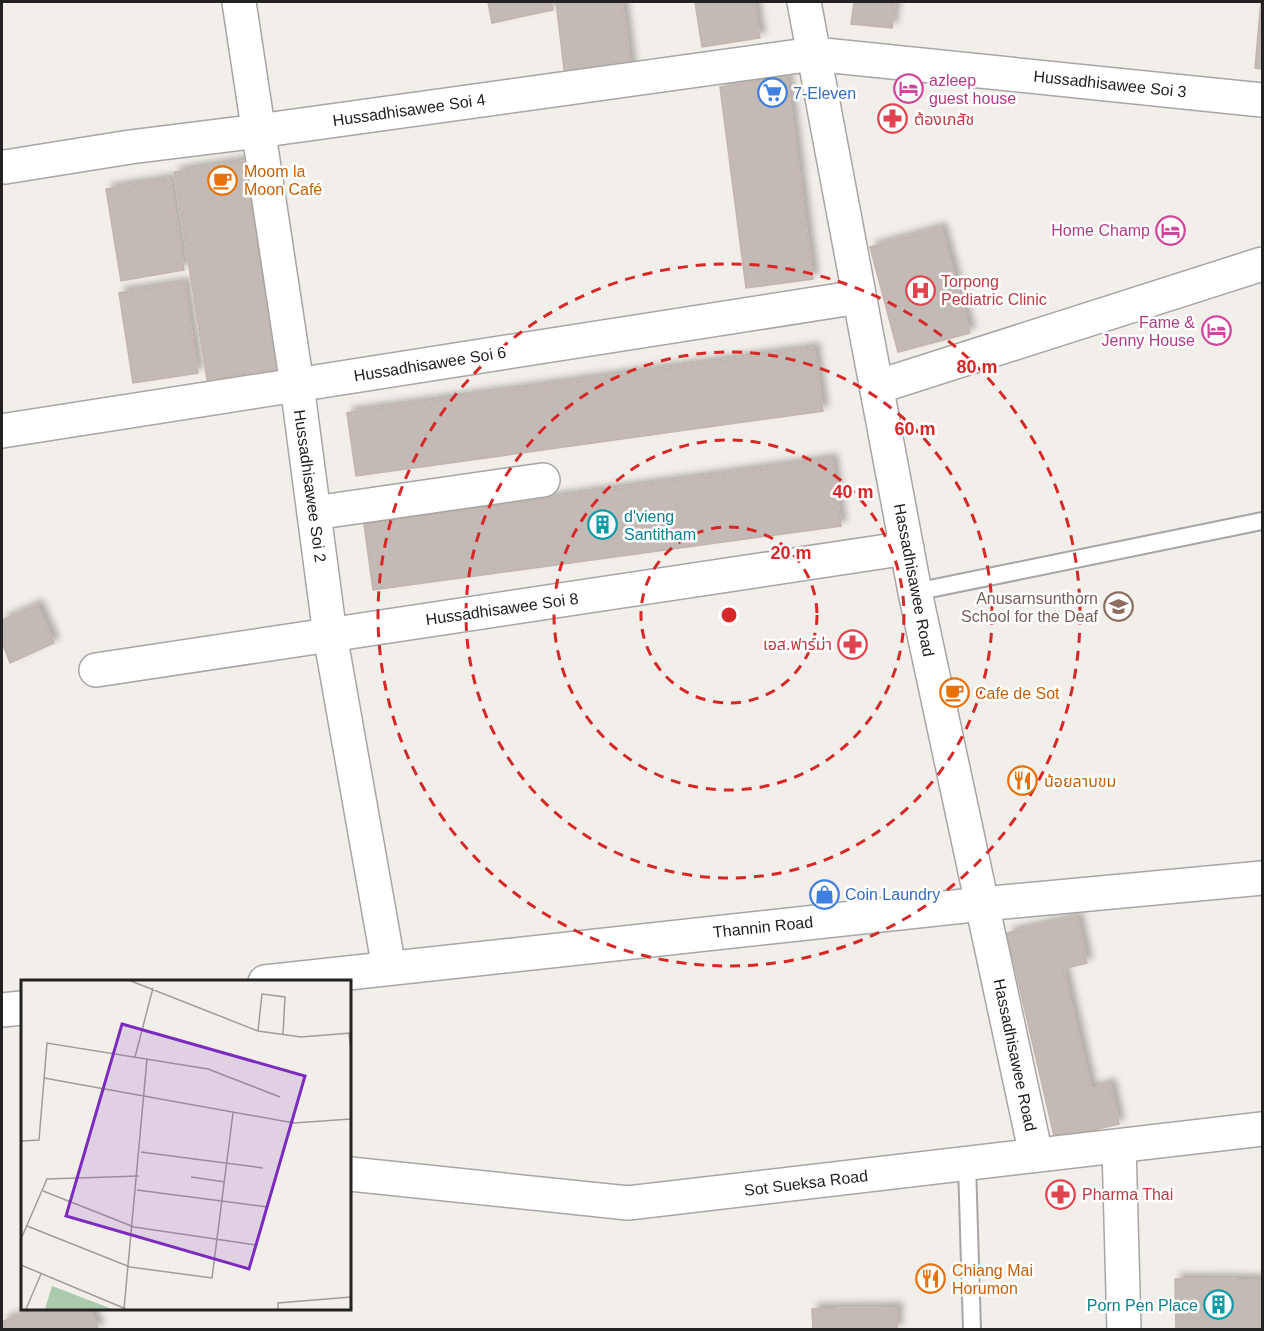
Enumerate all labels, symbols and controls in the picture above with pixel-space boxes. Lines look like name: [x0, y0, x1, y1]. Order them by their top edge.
street label: Hussadhisawee Soi 3: [1033, 68, 1187, 101]
place label: azleep guest house: [929, 72, 1016, 107]
hotel icon: azleep guest house: [892, 73, 924, 105]
supermarket icon: 7-Eleven: [756, 77, 788, 109]
place label: 7-Eleven: [793, 85, 856, 102]
street label: Hussadhisawee Soi 4: [332, 91, 486, 129]
pharmacy icon: ต้องเภสัช: [877, 103, 909, 135]
place label: ต้องเภสัช: [914, 111, 974, 128]
place label: Moom la Moon Café: [244, 163, 322, 198]
cafe icon: Moom la Moon Café: [207, 164, 239, 196]
hotel icon: Home Champ: [1155, 214, 1187, 246]
place label: Home Champ: [1051, 222, 1150, 239]
place label: Torpong Pediatric Clinic: [941, 273, 1047, 308]
hospital icon: Torpong Pediatric Clinic: [904, 274, 936, 306]
place label: Fame & Jenny House: [1102, 314, 1195, 349]
hotel icon: Fame & Jenny House: [1200, 315, 1232, 347]
street label: Hussadhisawee Soi 6: [353, 344, 507, 384]
text: 80 m: [956, 357, 998, 377]
street label: Hussadhisawee Soi 2: [291, 409, 329, 563]
text: 60 m: [894, 419, 936, 439]
text: 40 m: [832, 482, 874, 502]
street label: Hassadhisawee Road: [891, 502, 937, 658]
place label: d'vieng Santitham: [624, 508, 696, 543]
building icon: d'vieng Santitham: [587, 509, 619, 541]
text: 20 m: [770, 543, 812, 563]
street label: Hussadhisawee Soi 8: [425, 590, 579, 628]
place label: Anusarnsunthorn School for the Deaf: [961, 590, 1099, 625]
school or university icon: Anusarnsunthorn School for the Deaf: [1103, 591, 1135, 623]
centre of rings: [719, 605, 739, 625]
pharmacy icon: เอส.ฟาร์ม่า: [837, 628, 869, 660]
place label: เอส.ฟาร์ม่า: [763, 636, 832, 653]
cafe icon: Cafe de Sot: [938, 677, 970, 709]
place label: Cafe de Sot: [975, 685, 1060, 702]
restaurant icon: น้อยลาบขม: [1007, 765, 1039, 797]
place label: น้อยลาบขม: [1044, 773, 1116, 790]
shop icon: Coin Laundry: [808, 878, 840, 910]
place label: Coin Laundry: [845, 886, 940, 903]
street label: Thannin Road: [712, 913, 814, 941]
street label: Hassadhisawee Road: [991, 977, 1039, 1133]
inset map: [21, 980, 351, 1310]
street label: Sot Sueksa Road: [743, 1167, 869, 1199]
pharmacy icon: Pharma Thai: [1045, 1178, 1077, 1210]
place label: Pharma Thai: [1082, 1186, 1173, 1203]
place label: Chiang Mai Horumon: [952, 1262, 1033, 1297]
restaurant icon: Chiang Mai Horumon: [915, 1263, 947, 1295]
building icon: Porn Pen Place: [1203, 1289, 1235, 1321]
place label: Porn Pen Place: [1087, 1297, 1198, 1314]

